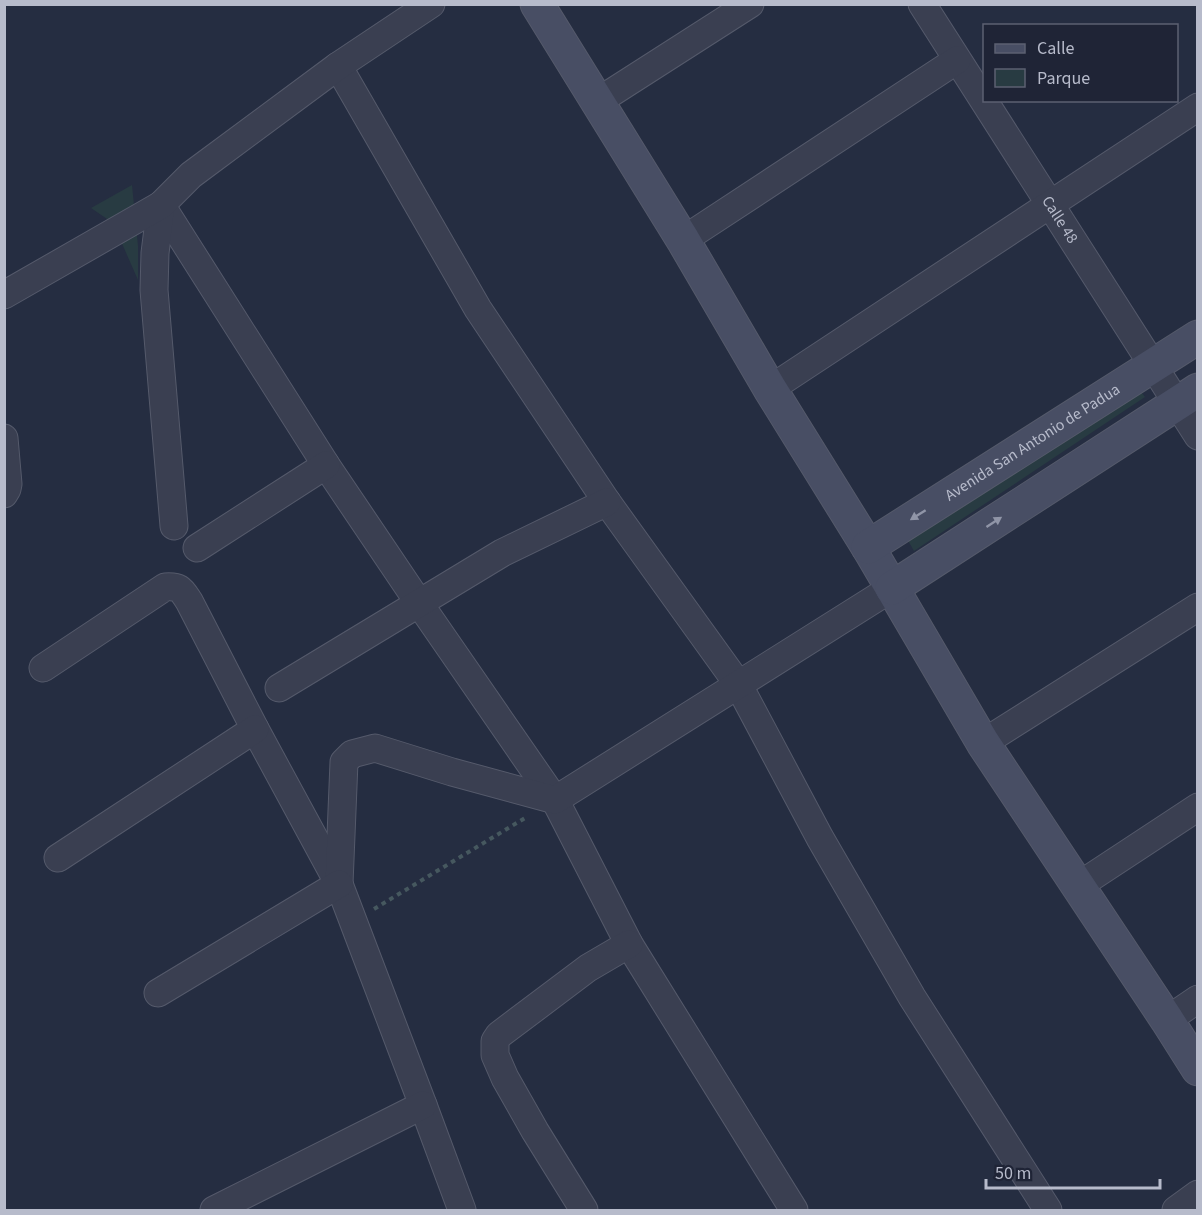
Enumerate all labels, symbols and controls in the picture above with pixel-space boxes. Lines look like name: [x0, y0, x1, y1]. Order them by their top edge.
legend: [983, 24, 1178, 102]
text: Calle: [1037, 36, 1075, 61]
text: Parque: [1037, 66, 1090, 91]
street label: Calle 48: [1036, 192, 1083, 248]
street label: Avenida San Antonio de Padua: [941, 378, 1124, 506]
one-way arrow: [910, 510, 926, 521]
one-way arrow: [986, 516, 1002, 527]
scale bar: [986, 1152, 1160, 1190]
text: 50 m: [995, 1161, 1031, 1186]

